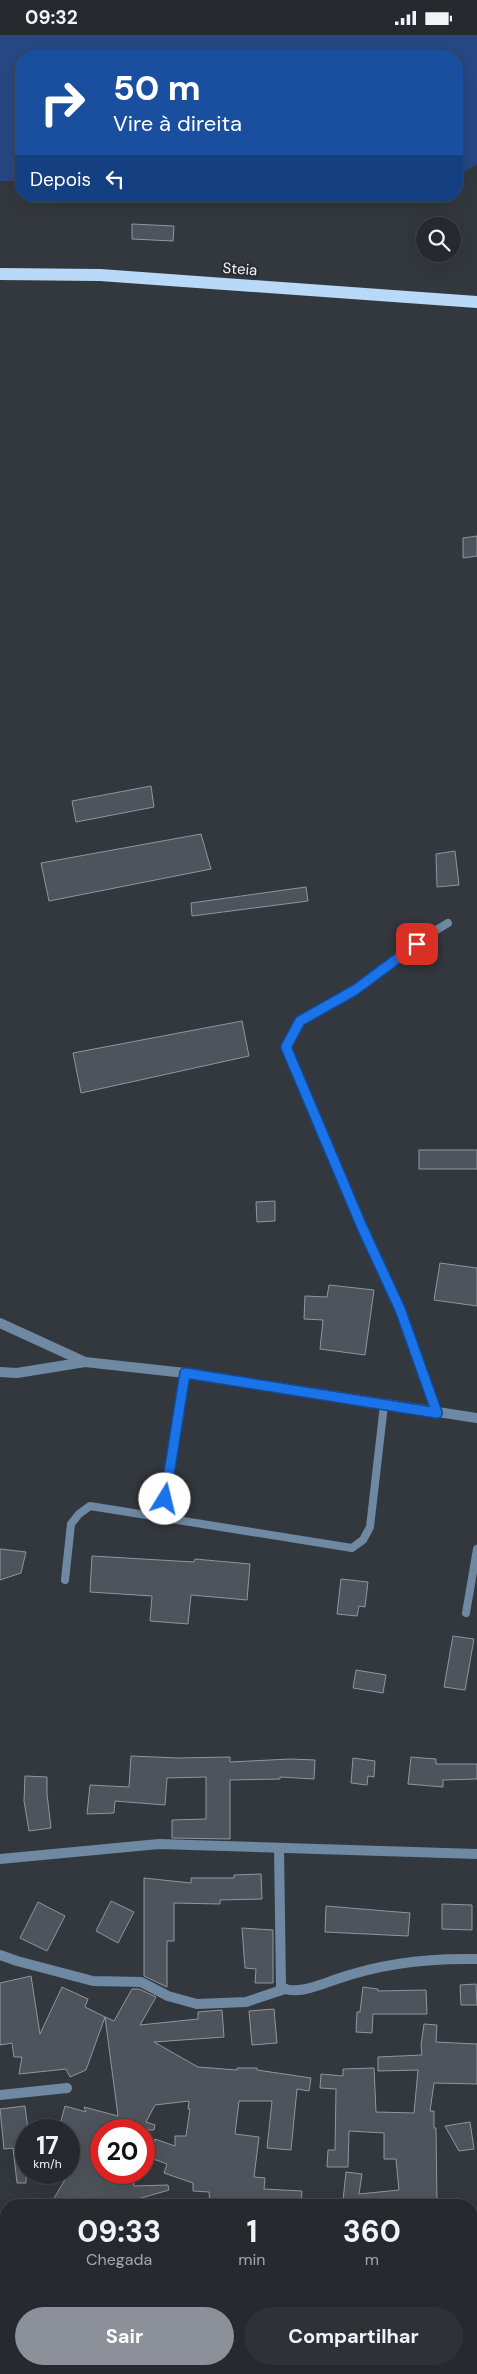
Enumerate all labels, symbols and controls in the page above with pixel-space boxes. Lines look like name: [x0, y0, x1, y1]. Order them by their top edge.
text: 09:32: [25, 5, 78, 30]
text: 50 m: [113, 65, 201, 111]
icon: right: [30, 70, 95, 135]
text: Vire à direita: [113, 109, 242, 138]
icon: left: [101, 165, 129, 193]
text: Depois: [30, 167, 91, 192]
map controls: [416, 217, 461, 262]
button: search: [416, 217, 461, 262]
street label: Steia: [222, 258, 258, 280]
pin: [396, 923, 438, 965]
icon: arrive: [403, 930, 431, 958]
position arrow: [138, 1472, 190, 1524]
speed limit sign: 20: [90, 2119, 155, 2184]
text: 17: [36, 2129, 59, 2162]
text: km/h: [33, 2156, 62, 2172]
text: 09:33: [77, 2212, 161, 2251]
text: 1: [246, 2212, 257, 2251]
text: 360: [343, 2212, 401, 2251]
text: Chegada: [86, 2249, 152, 2270]
text: min: [238, 2249, 266, 2270]
text: m: [365, 2249, 379, 2270]
button: Sair: [15, 2307, 234, 2365]
button: Compartilhar: [244, 2307, 463, 2365]

